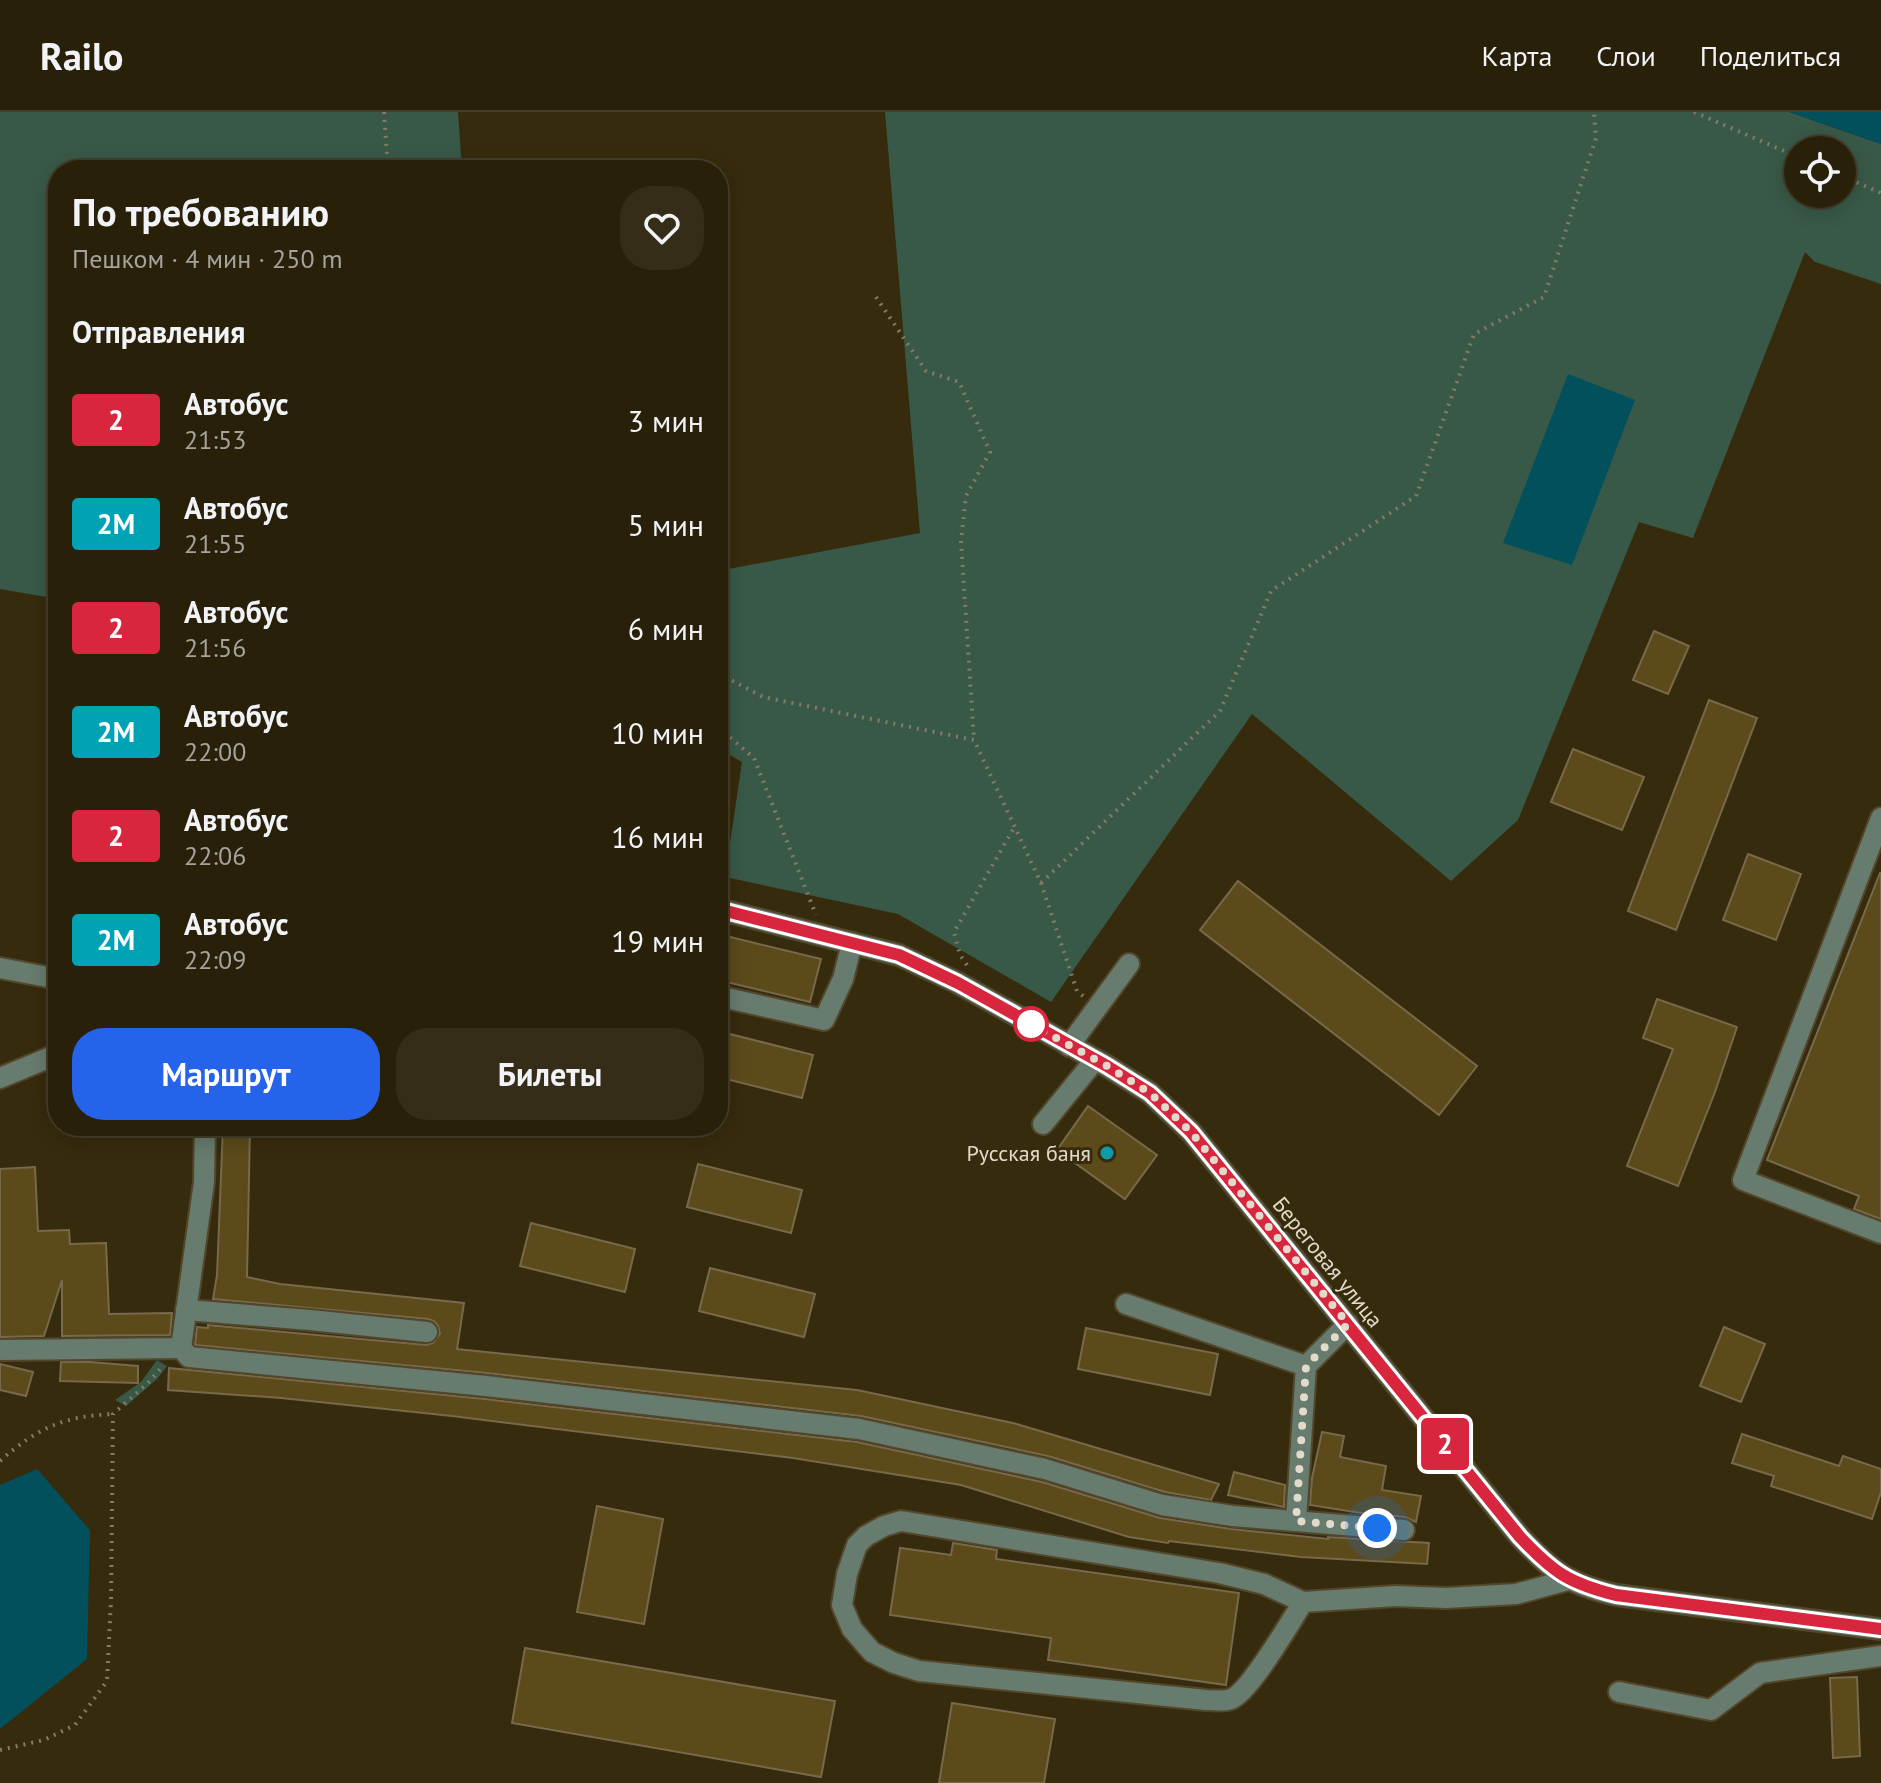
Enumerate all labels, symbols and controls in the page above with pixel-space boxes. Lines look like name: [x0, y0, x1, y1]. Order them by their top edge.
text: Railo: [40, 31, 124, 80]
text: Карта: [1482, 37, 1552, 74]
text: Слои: [1596, 37, 1656, 74]
text: Поделиться: [1700, 37, 1841, 74]
map controls: [1784, 136, 1856, 208]
button: locate: [1784, 136, 1856, 208]
button: heart: [620, 186, 704, 270]
text: По требованию: [72, 187, 329, 236]
text: Пешком · 4 мин · 250 m: [72, 242, 343, 275]
text: Отправления: [72, 312, 245, 351]
text: Автобус: [184, 384, 289, 423]
text: 2: [108, 401, 124, 438]
text: 3 мин: [628, 401, 704, 440]
text: 21:53: [184, 423, 246, 456]
text: Автобус: [184, 488, 289, 527]
text: 2М: [97, 505, 135, 542]
text: 5 мин: [628, 505, 704, 544]
text: 21:55: [184, 527, 246, 560]
text: Автобус: [184, 592, 289, 631]
text: 2: [108, 609, 124, 646]
text: 6 мин: [628, 609, 704, 648]
text: 21:56: [184, 631, 246, 664]
text: Автобус: [184, 696, 289, 735]
text: 2М: [97, 713, 135, 750]
text: 10 мин: [611, 713, 704, 752]
text: 22:00: [184, 735, 246, 768]
text: Автобус: [184, 800, 289, 839]
text: 2: [108, 817, 124, 854]
text: 16 мин: [611, 817, 704, 856]
text: 22:06: [184, 839, 246, 872]
text: Автобус: [184, 904, 289, 943]
text: 2М: [97, 921, 135, 958]
text: 19 мин: [611, 921, 704, 960]
text: 22:09: [184, 943, 246, 976]
unlabelled marker: [1014, 1007, 1048, 1041]
button: Маршрут: [72, 1028, 380, 1120]
button: Билеты: [396, 1028, 704, 1120]
place label: Русская баня: [966, 1139, 1091, 1167]
marker: Русская баня: [1098, 1144, 1116, 1162]
street label: Береговая улица: [1267, 1191, 1389, 1333]
line badge: 2: [1419, 1418, 1471, 1470]
text: 2: [1437, 1425, 1453, 1462]
your location: [1357, 1508, 1397, 1548]

